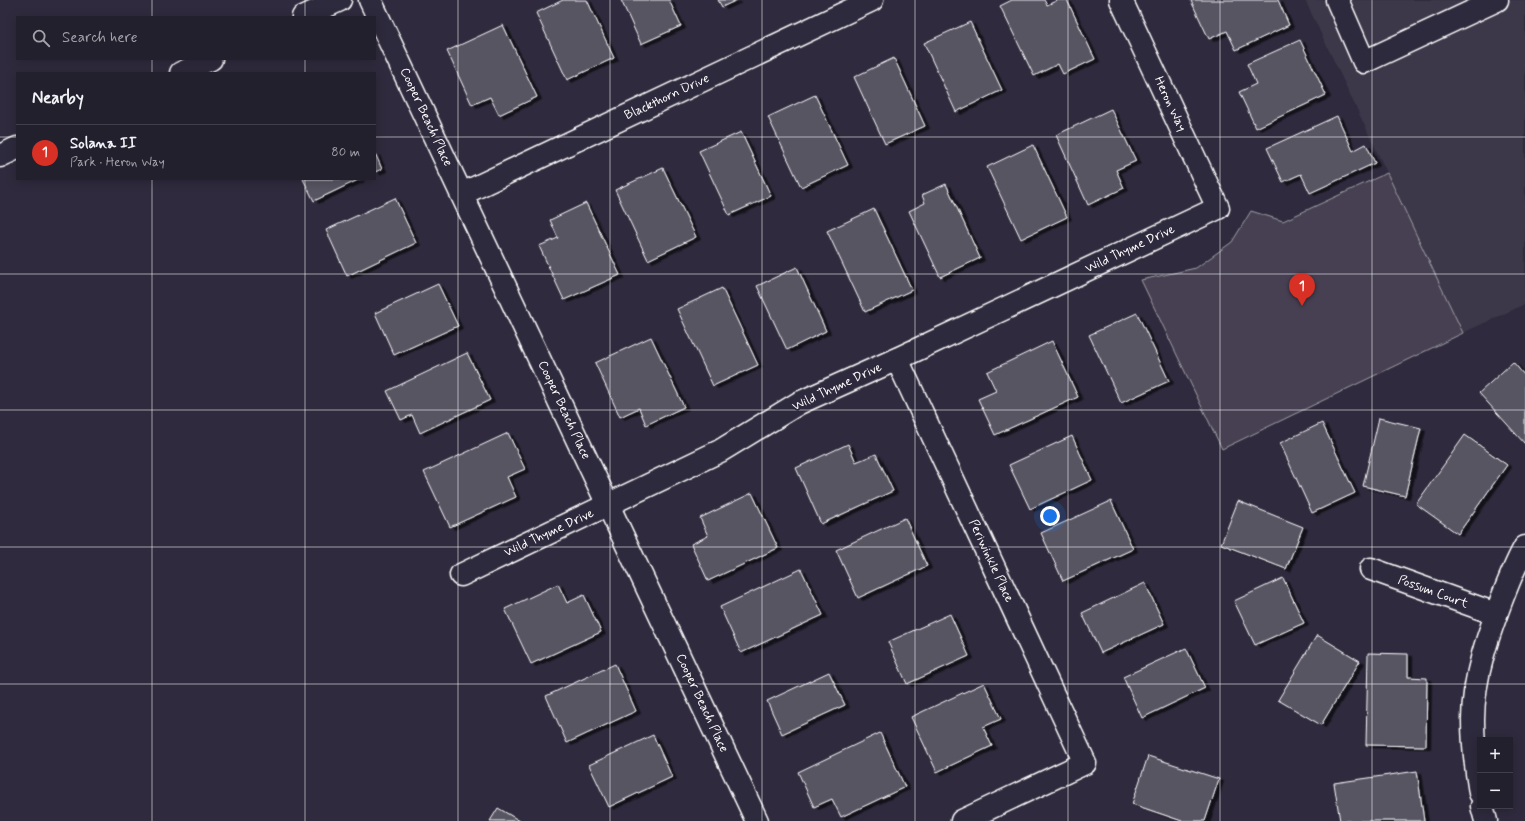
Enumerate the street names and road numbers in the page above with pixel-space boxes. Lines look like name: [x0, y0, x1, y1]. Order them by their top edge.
street label: Cooper Beach Place: [396, 65, 456, 169]
street label: Blackthorn Drive: [622, 70, 712, 124]
street label: Heron Way: [1150, 74, 1190, 134]
street label: Wild Thyme Drive: [1082, 221, 1178, 277]
street label: Cooper Beach Place: [534, 358, 594, 462]
street label: Wild Thyme Drive: [789, 359, 885, 415]
street label: Wild Thyme Drive: [501, 505, 597, 561]
street label: Periwinkle Place: [964, 517, 1018, 605]
street label: Possum Court: [1395, 571, 1471, 613]
street label: Cooper Beach Place: [672, 651, 732, 755]

